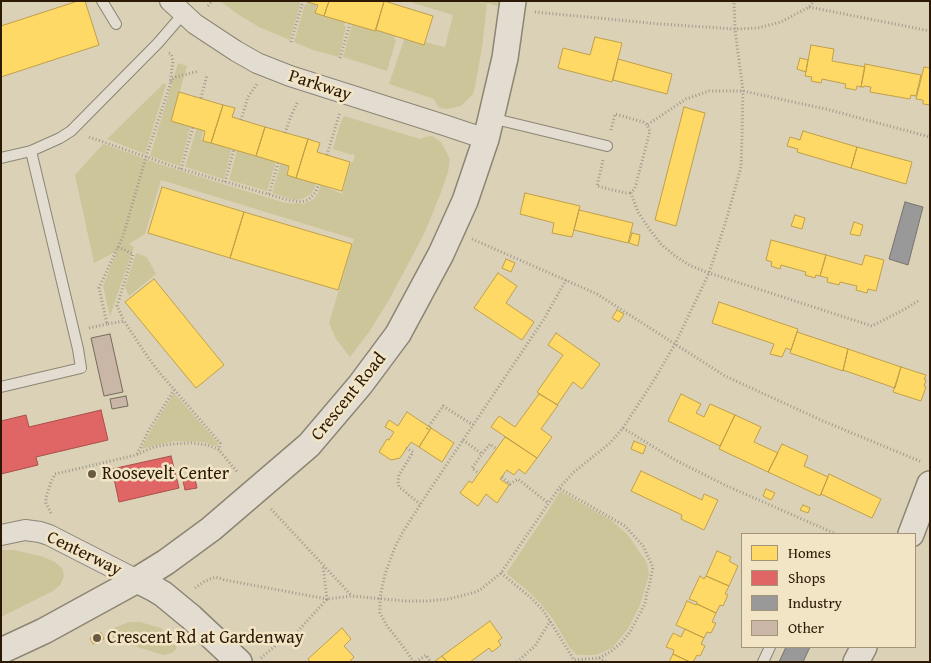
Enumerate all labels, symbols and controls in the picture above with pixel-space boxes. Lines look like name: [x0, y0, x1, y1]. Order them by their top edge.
street label: Parkway: [286, 66, 354, 106]
street label: Crescent Road: [307, 349, 391, 445]
place label: Roosevelt Center: [102, 463, 229, 485]
marker: Roosevelt Center: [86, 468, 98, 480]
street label: Centerway: [43, 527, 125, 581]
legend: [741, 533, 916, 648]
text: Homes: [788, 542, 831, 563]
text: Shops: [788, 567, 825, 588]
text: Industry: [788, 592, 842, 613]
text: Other: [788, 617, 824, 638]
place label: Crescent Rd at Gardenway: [107, 627, 304, 649]
marker: Crescent Rd at Gardenway: [91, 632, 103, 644]

